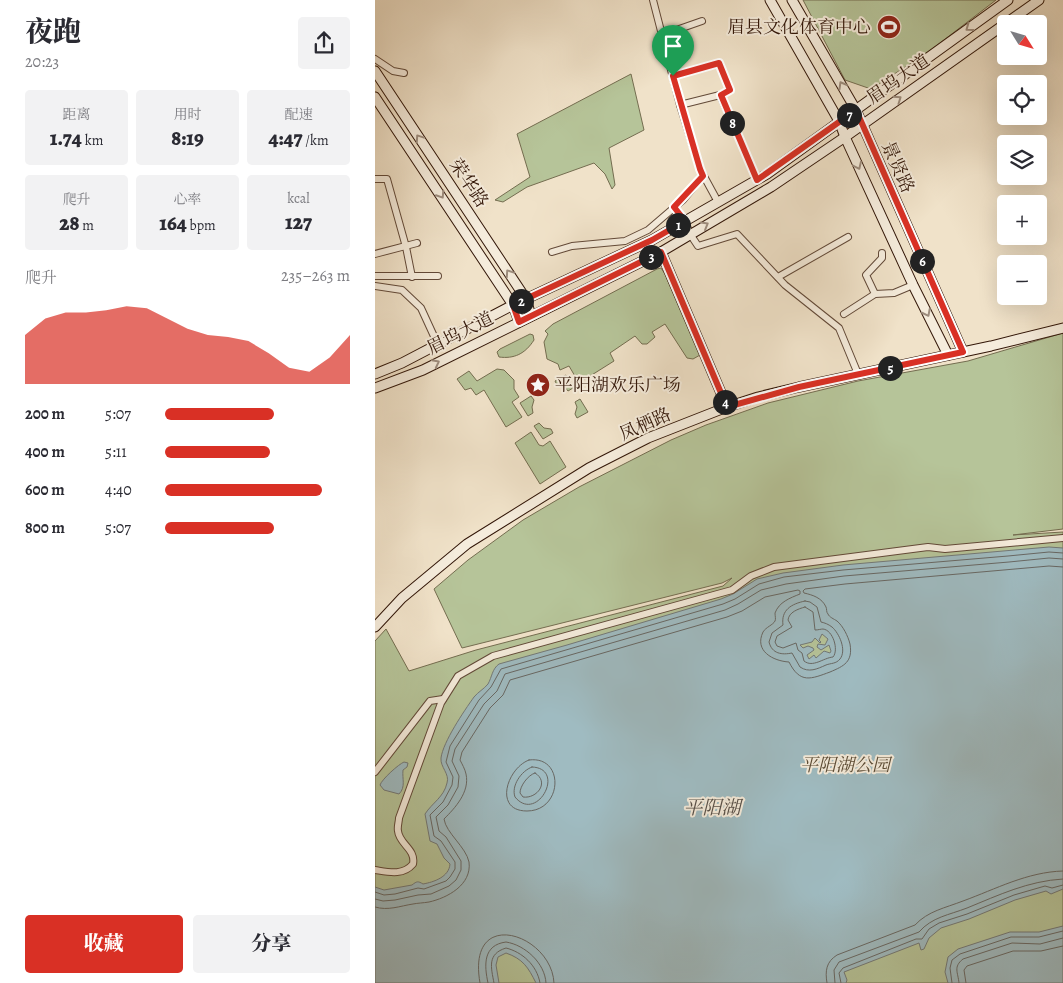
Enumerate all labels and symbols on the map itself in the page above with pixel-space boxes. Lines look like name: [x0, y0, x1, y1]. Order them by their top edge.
sports icon: 眉县文化体育中心: [876, 14, 902, 40]
place label: 眉县文化体育中心: [727, 15, 871, 39]
north arrow: [997, 15, 1047, 65]
one-way arrow: [966, 23, 975, 31]
pin: [652, 25, 694, 76]
street label: 眉坞大道: [862, 49, 934, 109]
one-way arrow: [838, 81, 848, 90]
one-way arrow: [892, 96, 902, 105]
pin: 7: [837, 102, 861, 128]
pin: 8: [719, 110, 745, 136]
one-way arrow: [416, 134, 425, 143]
street label: 景贤路: [876, 137, 920, 197]
street label: 荣华路: [444, 154, 494, 212]
one-way arrow: [852, 161, 862, 170]
one-way arrow: [435, 190, 444, 199]
pin: 1: [665, 212, 691, 238]
one-way arrow: [700, 222, 709, 232]
pin: 3: [639, 244, 663, 270]
pin: 6: [909, 248, 935, 274]
one-way arrow: [506, 269, 515, 279]
pin: 2: [509, 288, 533, 314]
street label: 眉坞大道: [422, 306, 498, 360]
one-way arrow: [921, 308, 931, 317]
pin: 5: [877, 356, 903, 380]
one-way arrow: [431, 359, 440, 369]
place icon: 平阳湖欢乐广场: [525, 372, 551, 398]
place label: 平阳湖欢乐广场: [555, 373, 681, 397]
pin: 4: [713, 390, 737, 414]
street label: 凤栖路: [615, 402, 675, 446]
park label: 平阳湖公园: [800, 753, 893, 777]
water label: 平阳湖: [683, 795, 743, 821]

